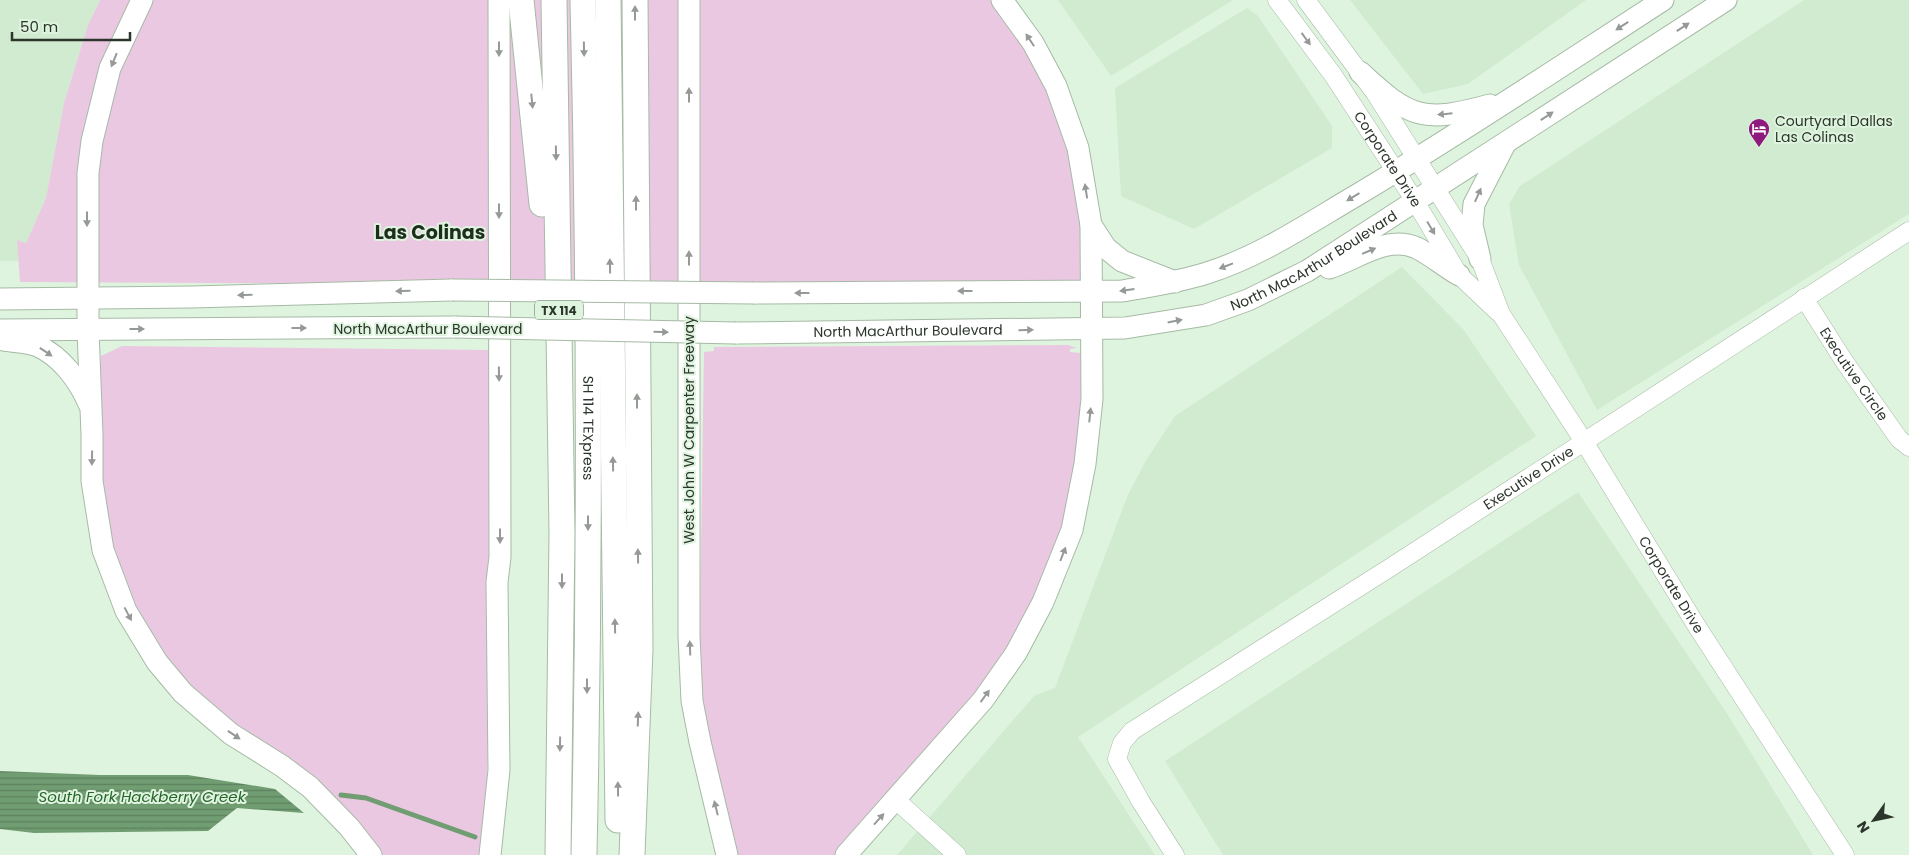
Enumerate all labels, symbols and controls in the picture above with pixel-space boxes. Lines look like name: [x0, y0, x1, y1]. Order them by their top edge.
one-way arrow: [631, 5, 639, 21]
scale bar: [12, 10, 130, 42]
text: 50 m: [20, 16, 58, 37]
one-way arrow: [1615, 22, 1629, 31]
one-way arrow: [1677, 23, 1690, 32]
one-way arrow: [1301, 32, 1311, 45]
one-way arrow: [1026, 33, 1035, 47]
one-way arrow: [495, 41, 503, 57]
one-way arrow: [580, 41, 588, 57]
one-way arrow: [109, 53, 117, 67]
one-way arrow: [685, 87, 693, 103]
one-way arrow: [528, 93, 536, 109]
street label: Corporate Drive: [1349, 107, 1427, 211]
one-way arrow: [1437, 111, 1453, 119]
one-way arrow: [1540, 111, 1554, 120]
place label: Courtyard Dallas Las Colinas: [1775, 111, 1893, 147]
hotel icon: Courtyard Dallas Las Colinas: [1747, 117, 1771, 148]
one-way arrow: [552, 145, 560, 161]
one-way arrow: [1081, 183, 1089, 199]
one-way arrow: [1475, 188, 1483, 202]
one-way arrow: [1345, 193, 1360, 201]
one-way arrow: [632, 195, 640, 211]
one-way arrow: [495, 203, 503, 219]
street label: North MacArthur Boulevard: [1227, 205, 1401, 316]
one-way arrow: [83, 211, 91, 227]
district label: Las Colinas: [375, 219, 485, 246]
one-way arrow: [1426, 221, 1435, 235]
one-way arrow: [1362, 247, 1377, 255]
one-way arrow: [685, 249, 693, 265]
one-way arrow: [606, 258, 614, 274]
one-way arrow: [1219, 262, 1234, 270]
one-way arrow: [1119, 286, 1135, 294]
one-way arrow: [395, 287, 411, 295]
one-way arrow: [957, 287, 973, 295]
one-way arrow: [794, 289, 810, 297]
one-way arrow: [237, 292, 253, 300]
road number: TX 114: [535, 300, 583, 320]
street label: West John W Carpenter Freeway: [679, 316, 699, 544]
one-way arrow: [1167, 317, 1182, 325]
street label: North MacArthur Boulevard: [333, 319, 523, 339]
street label: North MacArthur Boulevard: [813, 320, 1003, 342]
street label: Executive Circle: [1815, 323, 1893, 425]
one-way arrow: [291, 324, 307, 332]
one-way arrow: [129, 325, 145, 333]
one-way arrow: [1018, 326, 1034, 334]
one-way arrow: [654, 328, 670, 336]
one-way arrow: [40, 347, 53, 357]
one-way arrow: [495, 366, 503, 382]
street label: SH 114 TEXpress: [578, 376, 598, 480]
one-way arrow: [633, 392, 641, 408]
one-way arrow: [1086, 407, 1094, 423]
street label: Executive Drive: [1479, 441, 1578, 515]
one-way arrow: [87, 450, 95, 466]
one-way arrow: [609, 456, 617, 472]
one-way arrow: [584, 516, 592, 532]
one-way arrow: [496, 528, 504, 544]
street label: Corporate Drive: [1634, 532, 1709, 638]
one-way arrow: [1059, 547, 1067, 561]
one-way arrow: [634, 548, 642, 564]
one-way arrow: [559, 574, 567, 590]
one-way arrow: [124, 607, 132, 622]
one-way arrow: [611, 618, 619, 634]
one-way arrow: [685, 640, 693, 656]
one-way arrow: [583, 678, 591, 694]
one-way arrow: [980, 690, 991, 703]
one-way arrow: [634, 711, 642, 727]
one-way arrow: [227, 730, 241, 740]
one-way arrow: [556, 736, 564, 752]
one-way arrow: [613, 781, 621, 797]
water label: South Fork Hackberry Creek: [39, 786, 247, 807]
north arrow: [1849, 795, 1899, 845]
one-way arrow: [712, 800, 720, 815]
one-way arrow: [873, 813, 885, 825]
text: N: [1852, 817, 1874, 837]

